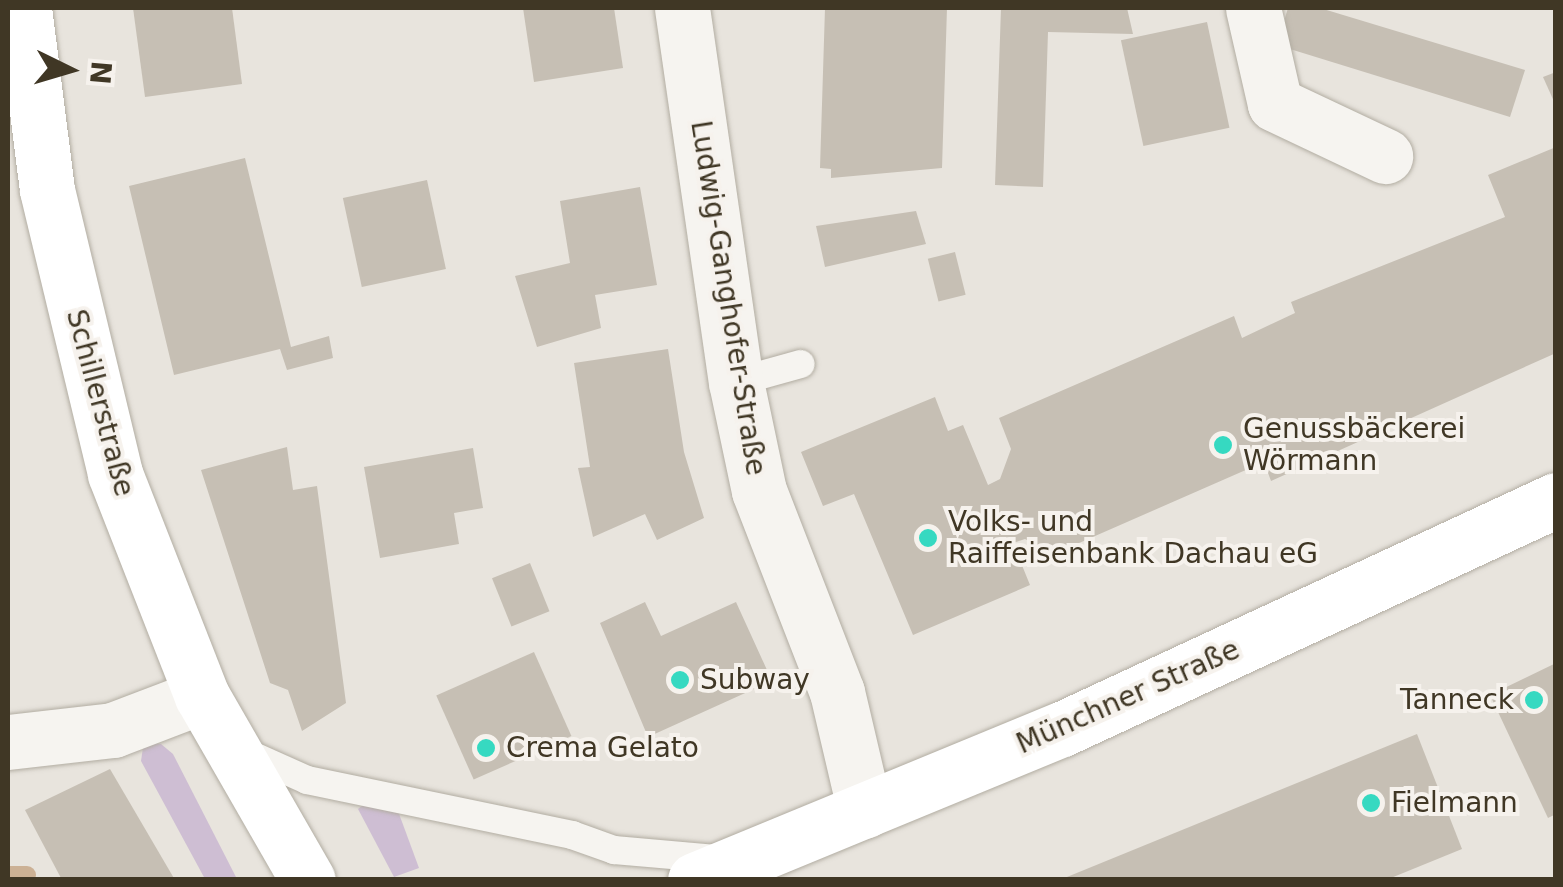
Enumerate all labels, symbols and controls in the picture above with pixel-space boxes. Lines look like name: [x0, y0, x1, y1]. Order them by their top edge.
north arrow: [20, 20, 120, 120]
text: N: [83, 60, 118, 86]
street label: Ludwig-Ganghofer-Straße: [683, 118, 773, 478]
street label: Schillerstraße: [59, 306, 141, 500]
place label: Genussbäckerei Wörmann: [1243, 412, 1465, 478]
marker: Genussbäckerei Wörmann: [1212, 434, 1234, 456]
place label: Volks- und Raiffeisenbank Dachau eG: [948, 505, 1318, 571]
marker: Volks- und Raiffeisenbank Dachau eG: [917, 527, 939, 549]
street label: Münchner Straße: [1011, 633, 1245, 761]
place label: Subway: [700, 663, 810, 697]
marker: Subway: [669, 669, 691, 691]
place label: Tanneck: [1400, 683, 1514, 717]
marker: Tanneck: [1523, 689, 1545, 711]
place label: Crema Gelato: [506, 731, 699, 765]
marker: Crema Gelato: [475, 737, 497, 759]
place label: Fielmann: [1391, 786, 1518, 820]
marker: Fielmann: [1360, 792, 1382, 814]

